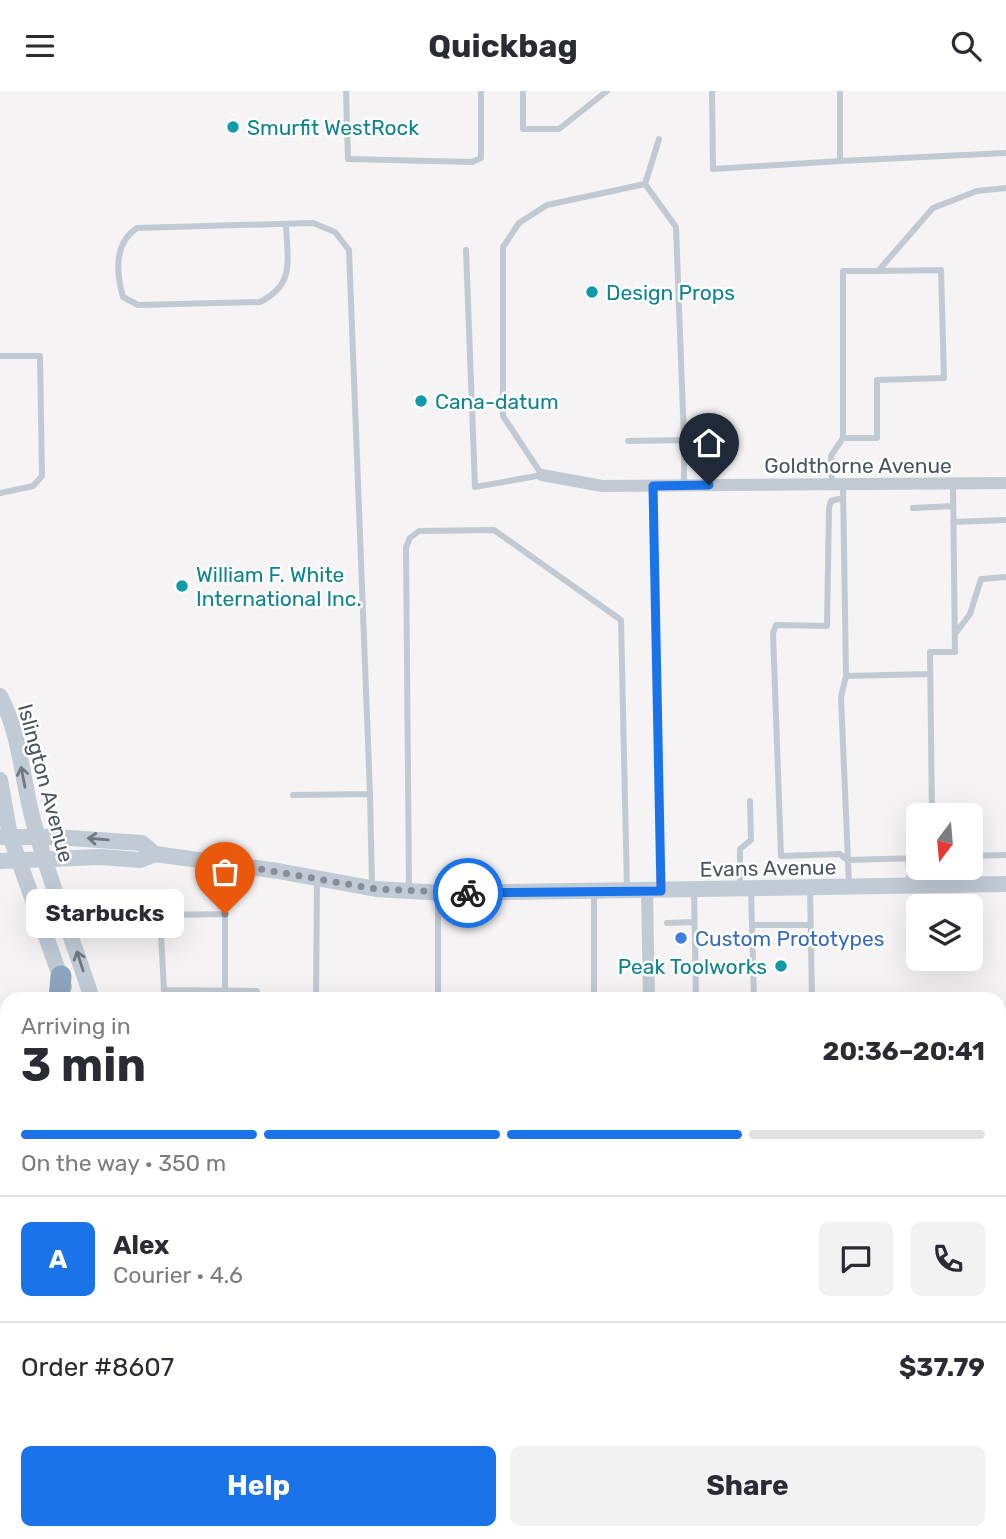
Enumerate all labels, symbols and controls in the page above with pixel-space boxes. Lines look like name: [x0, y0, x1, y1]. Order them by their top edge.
icon: menu: [21, 27, 59, 65]
text: Quickbag: [428, 27, 578, 65]
icon: search: [947, 27, 985, 65]
place label: Smurfit WestRock: [247, 115, 419, 140]
marker: Smurfit WestRock: [225, 119, 241, 135]
place label: Design Props: [606, 280, 735, 305]
marker: Design Props: [584, 284, 600, 300]
place label: Cana-datum: [435, 389, 559, 414]
marker: Cana-datum: [413, 393, 429, 409]
pin: [679, 413, 739, 485]
icon: home: [690, 424, 728, 462]
street label: Goldthorne Avenue: [764, 453, 952, 478]
place label: William F. White International Inc.: [196, 562, 362, 611]
marker: William F. White International Inc.: [174, 578, 190, 594]
street label: Islington Avenue: [13, 701, 79, 865]
one-way arrow: [15, 766, 29, 789]
north arrow: [906, 803, 984, 880]
map controls: [906, 803, 983, 971]
one-way arrow: [87, 833, 110, 846]
pin: [195, 842, 255, 914]
icon: bag: [206, 853, 244, 891]
street label: Evans Avenue: [699, 854, 837, 882]
courier: [433, 858, 503, 928]
icon: bike: [449, 874, 487, 912]
callout: Starbucks: [26, 889, 183, 939]
button: layers: [906, 894, 983, 971]
text: Starbucks: [46, 899, 164, 927]
place label: Custom Prototypes: [695, 926, 885, 951]
marker: Custom Prototypes: [673, 930, 689, 946]
one-way arrow: [73, 950, 85, 972]
place label: Peak Toolworks: [618, 954, 767, 979]
marker: Peak Toolworks: [773, 958, 789, 974]
text: Arriving in: [21, 1012, 131, 1040]
text: 20:36–20:41: [823, 1036, 985, 1067]
text: 3 min: [21, 1038, 146, 1093]
text: On the way · 350 m: [21, 1149, 226, 1177]
button: chat: [819, 1222, 893, 1296]
button: phone: [911, 1222, 985, 1296]
text: Alex: [113, 1230, 169, 1261]
text: A: [49, 1244, 67, 1275]
text: Courier · 4.6: [113, 1261, 243, 1289]
text: Order #8607: [21, 1352, 174, 1383]
text: $37.79: [899, 1352, 985, 1383]
button: Help: [21, 1446, 496, 1526]
button: Share: [510, 1446, 985, 1526]

